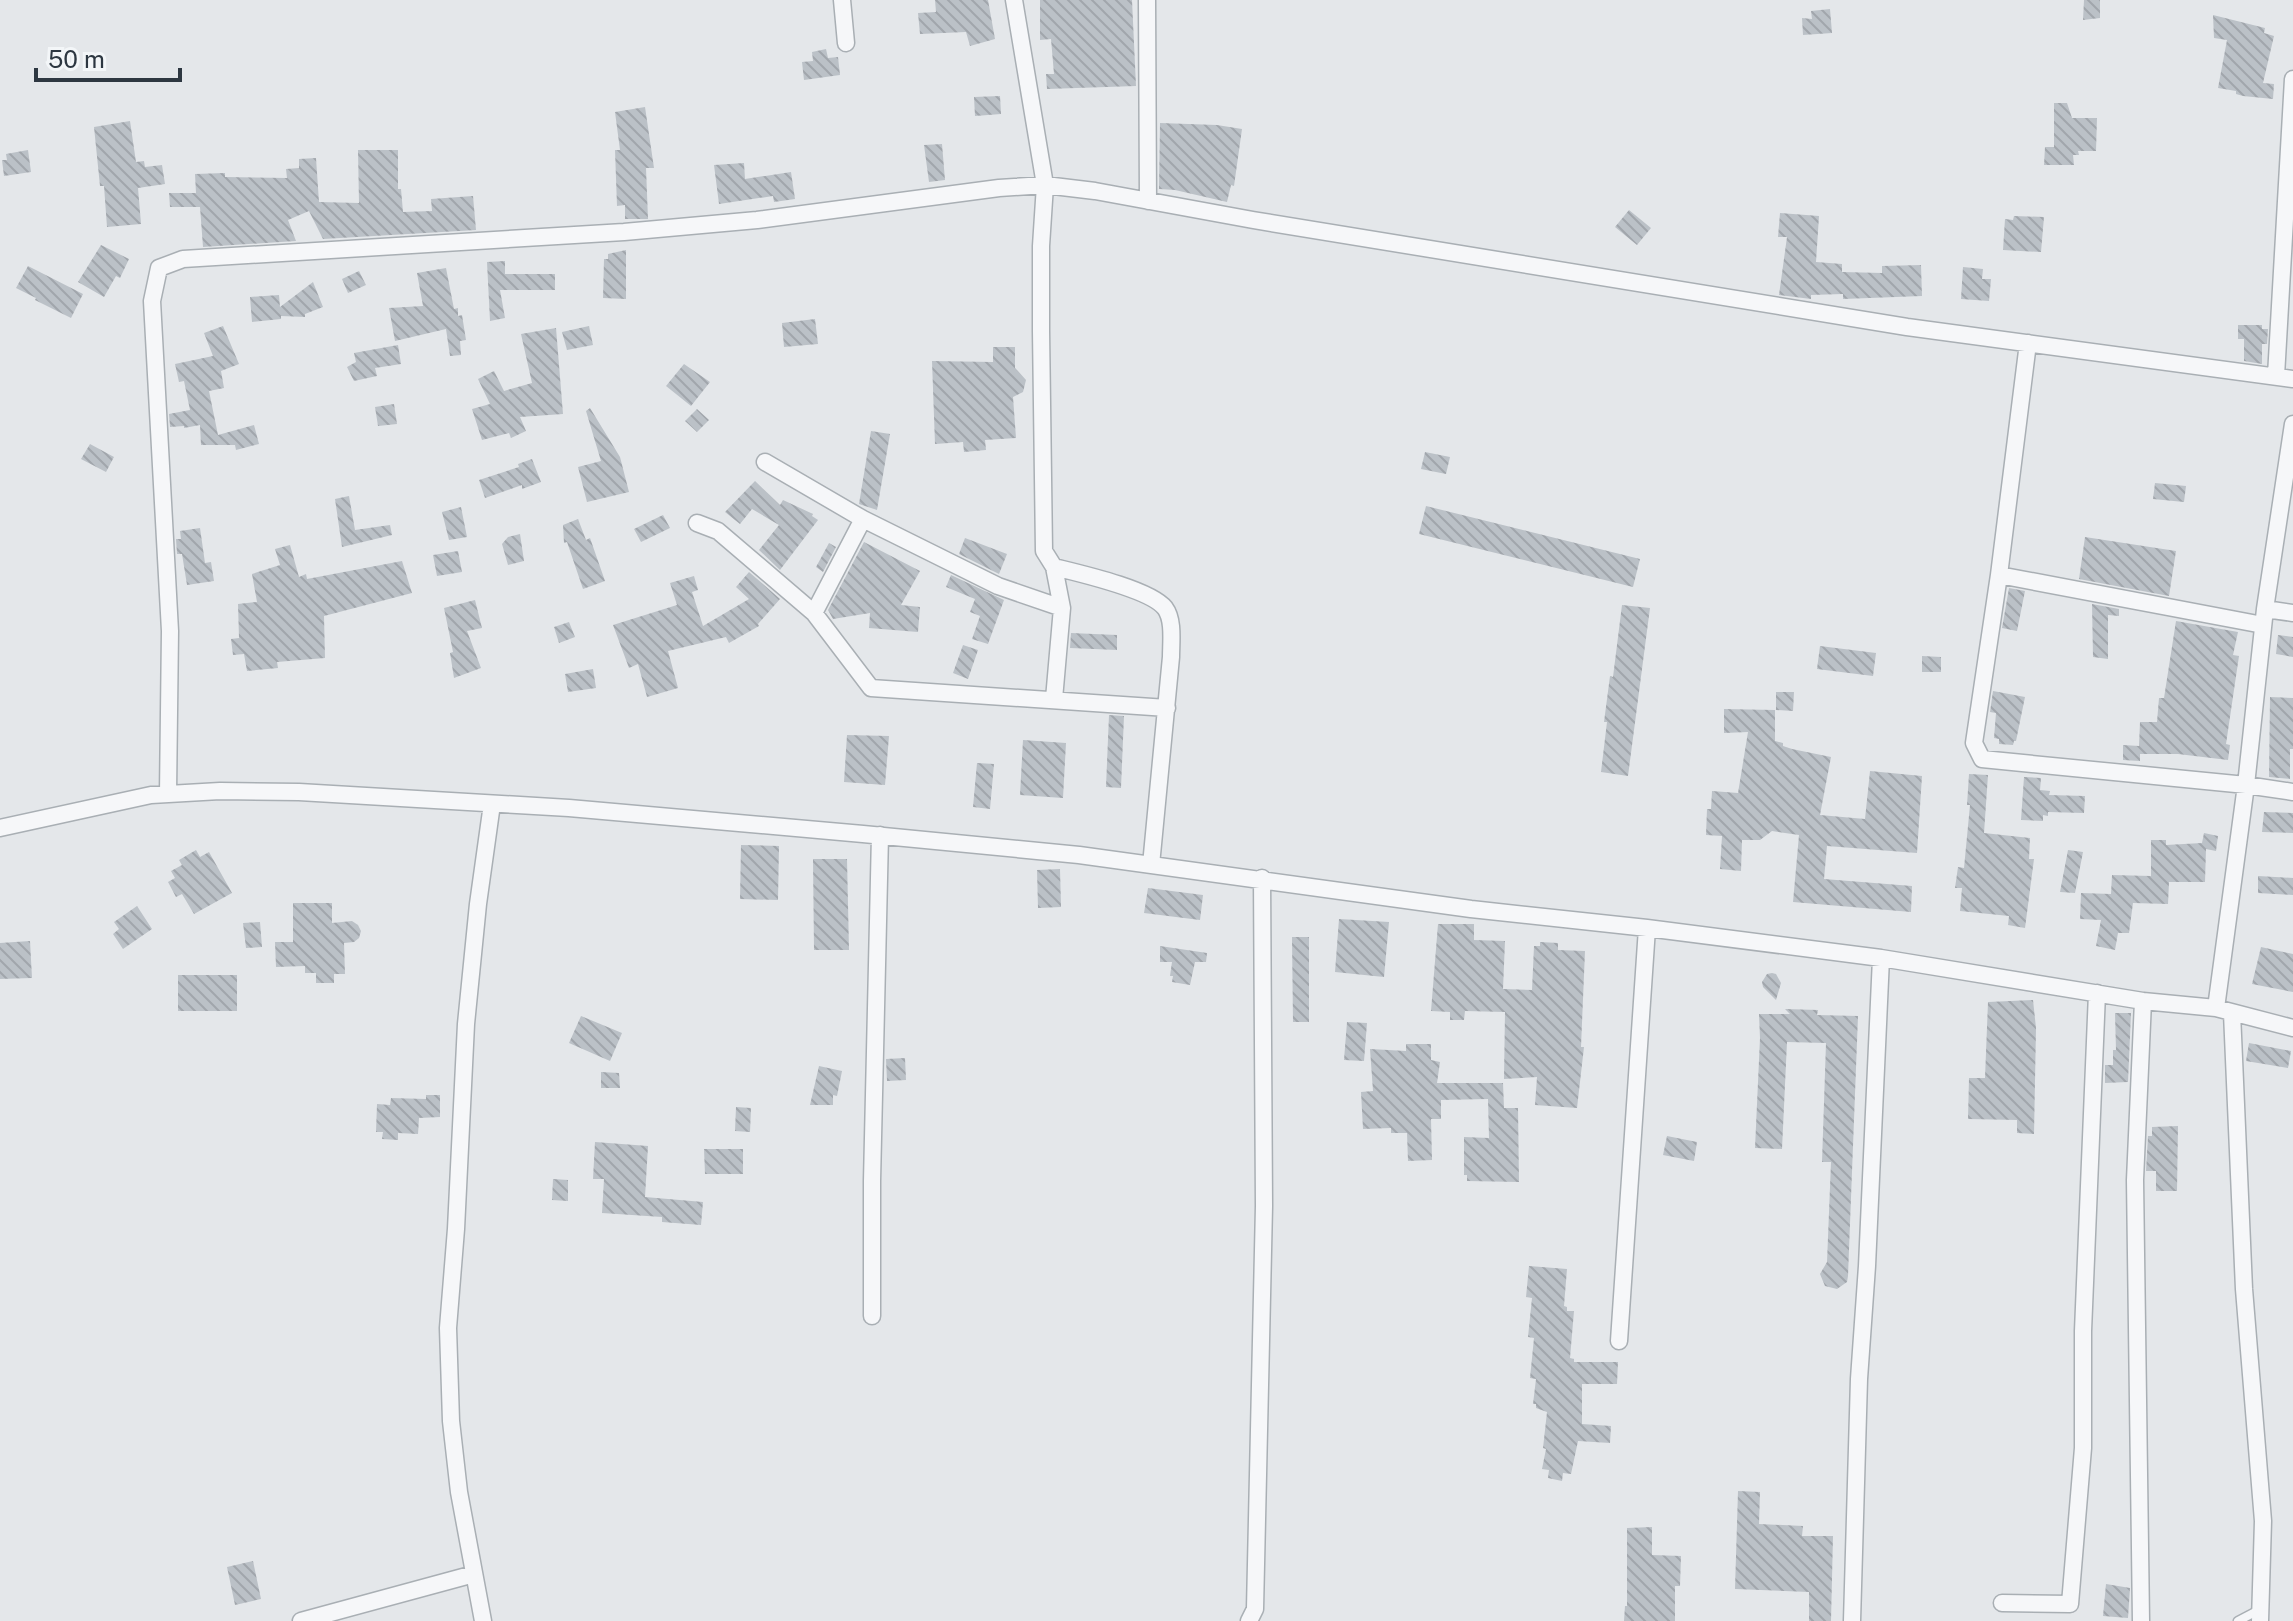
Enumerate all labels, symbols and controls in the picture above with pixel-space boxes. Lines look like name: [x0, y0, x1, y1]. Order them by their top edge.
scale bar: [36, 32, 180, 82]
text: 50 m: [48, 45, 105, 73]

